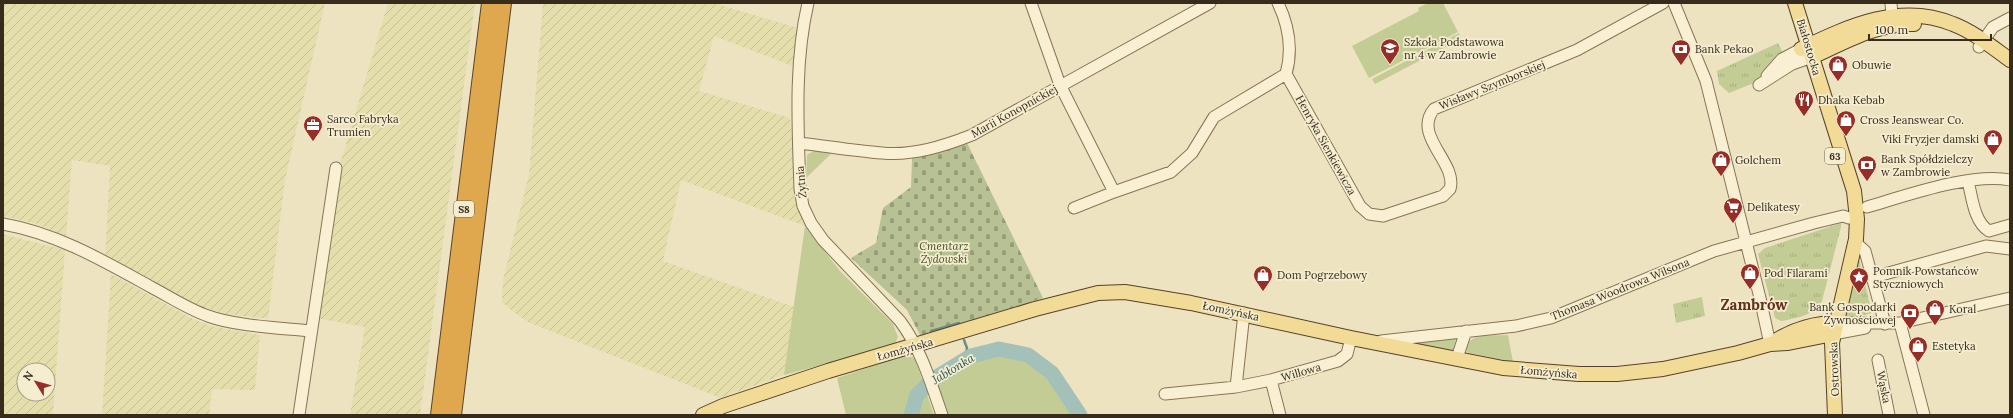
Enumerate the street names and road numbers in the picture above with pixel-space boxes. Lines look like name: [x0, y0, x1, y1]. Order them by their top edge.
street label: Białostocka: [1794, 17, 1824, 77]
street label: Wisławy Szymborskiej: [1437, 57, 1547, 113]
street label: Marii Konopnickiej: [968, 81, 1060, 141]
street label: Henryka Sienkiewicza: [1293, 93, 1359, 198]
road number: 63: [1825, 148, 1845, 164]
street label: Żytnia: [792, 165, 809, 199]
road number: S8: [454, 201, 474, 217]
street label: Thomasa Woodrowa Wilsona: [1549, 255, 1692, 323]
street label: Łomżyńska: [1201, 298, 1261, 324]
street label: Łomżyńska: [875, 334, 935, 364]
street label: Ostrowska: [1826, 341, 1842, 397]
street label: Willowa: [1280, 360, 1323, 384]
street label: Łomżyńska: [1520, 363, 1579, 382]
street label: Wąska: [1874, 369, 1894, 405]

